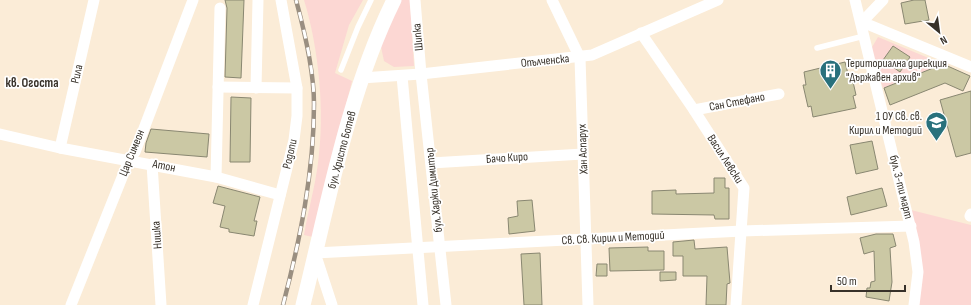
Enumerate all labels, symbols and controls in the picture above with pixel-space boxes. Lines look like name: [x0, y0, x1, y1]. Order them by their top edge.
north arrow: [919, 12, 959, 52]
street label: Шипка: [409, 22, 427, 51]
text: N: [938, 33, 949, 47]
street label: Опълченска: [520, 51, 570, 71]
place label: Териториална дирекция "Държавен архив": [846, 56, 947, 85]
building icon: Териториална дирекция "Държавен архив": [817, 57, 843, 90]
street label: Рила: [68, 63, 87, 85]
district label: кв. Огоста: [5, 75, 59, 91]
street label: Сан Стефано: [708, 89, 766, 115]
street label: бул. Христо Ботев: [324, 109, 360, 191]
place label: 1 ОУ Св. св. Кирил и Методий: [849, 109, 922, 138]
school or university icon: 1 ОУ Св. св. Кирил и Методий: [924, 110, 950, 143]
street label: Хан Аспарух: [575, 123, 591, 175]
street label: Цар Симеон: [116, 127, 148, 179]
street label: Васил Левски: [704, 132, 746, 186]
street label: Родопи: [279, 138, 301, 170]
street label: бул. Хаджи Димитър: [422, 147, 446, 233]
street label: Бачо Киро: [486, 149, 528, 167]
street label: бул. 3-ти март: [886, 154, 916, 221]
street label: Атон: [150, 156, 177, 176]
street label: Нишка: [149, 220, 165, 249]
street label: Св. Св. Кирил и Методий: [561, 228, 665, 248]
scale bar: [831, 267, 905, 293]
text: 50 m: [837, 274, 857, 289]

